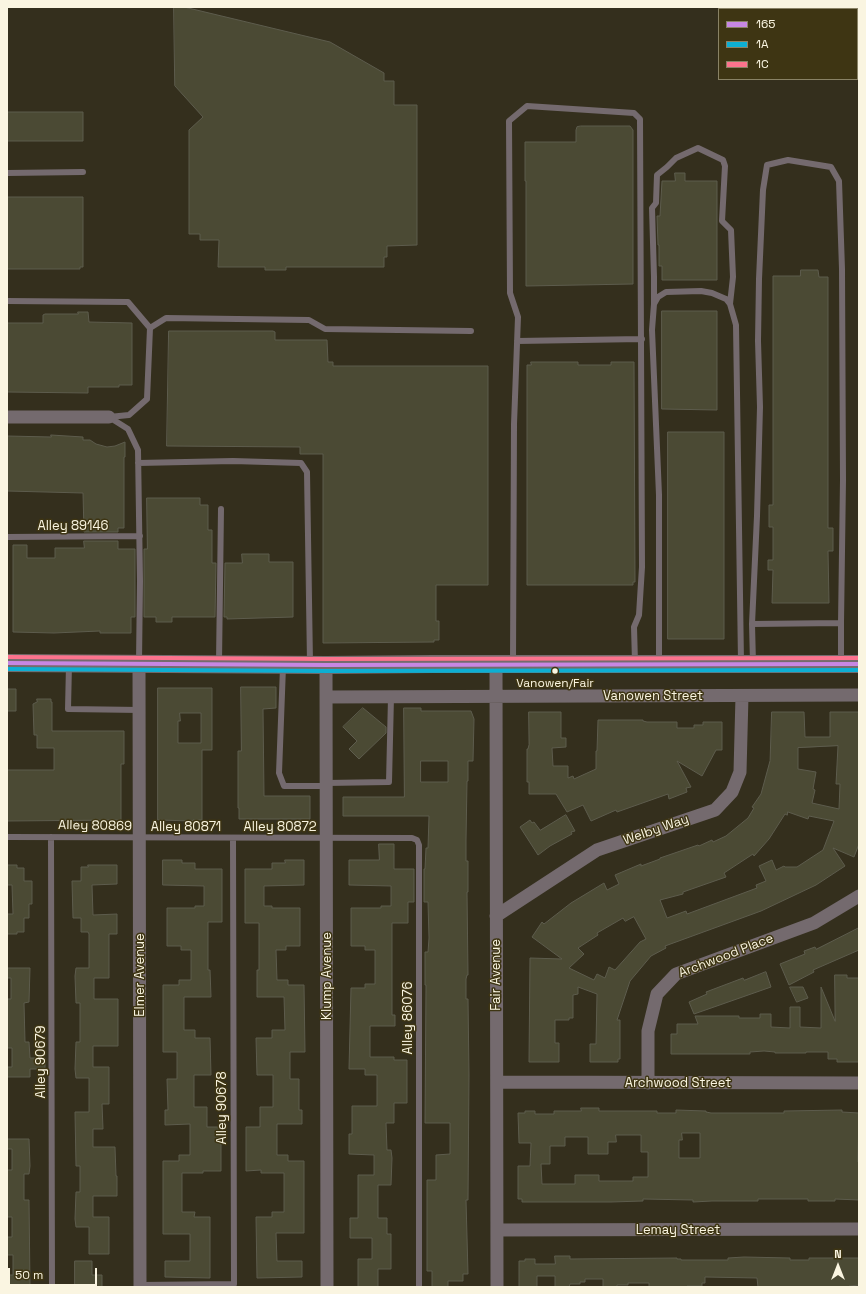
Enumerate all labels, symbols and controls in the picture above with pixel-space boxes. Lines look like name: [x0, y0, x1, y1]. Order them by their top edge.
legend: [718, 8, 858, 80]
text: 165: [756, 16, 776, 32]
text: 1A: [756, 36, 769, 52]
text: 1C: [756, 56, 769, 72]
street label: Alley 89146: [37, 518, 109, 534]
marker: Vanowen/Fair: [550, 666, 560, 676]
place label: Vanowen/Fair: [516, 677, 594, 691]
street label: Vanowen Street: [603, 688, 703, 704]
street label: Welby Way: [621, 812, 691, 848]
street label: Alley 80869: [58, 818, 132, 834]
street label: Alley 80871: [151, 819, 221, 835]
street label: Alley 80872: [244, 819, 316, 835]
street label: Archwood Place: [676, 931, 776, 981]
street label: Klump Avenue: [319, 932, 335, 1020]
street label: Elmer Avenue: [132, 933, 148, 1017]
street label: Fair Avenue: [488, 939, 504, 1011]
street label: Alley 86076: [400, 982, 416, 1054]
street label: Alley 90679: [33, 1026, 49, 1098]
street label: Alley 90678: [214, 1071, 230, 1145]
street label: Archwood Street: [625, 1075, 731, 1091]
street label: Lemay Street: [636, 1222, 720, 1238]
north arrow: [818, 1246, 858, 1286]
text: N: [834, 1247, 842, 1261]
scale bar: [10, 1260, 99, 1286]
text: 50 m: [15, 1267, 43, 1283]

